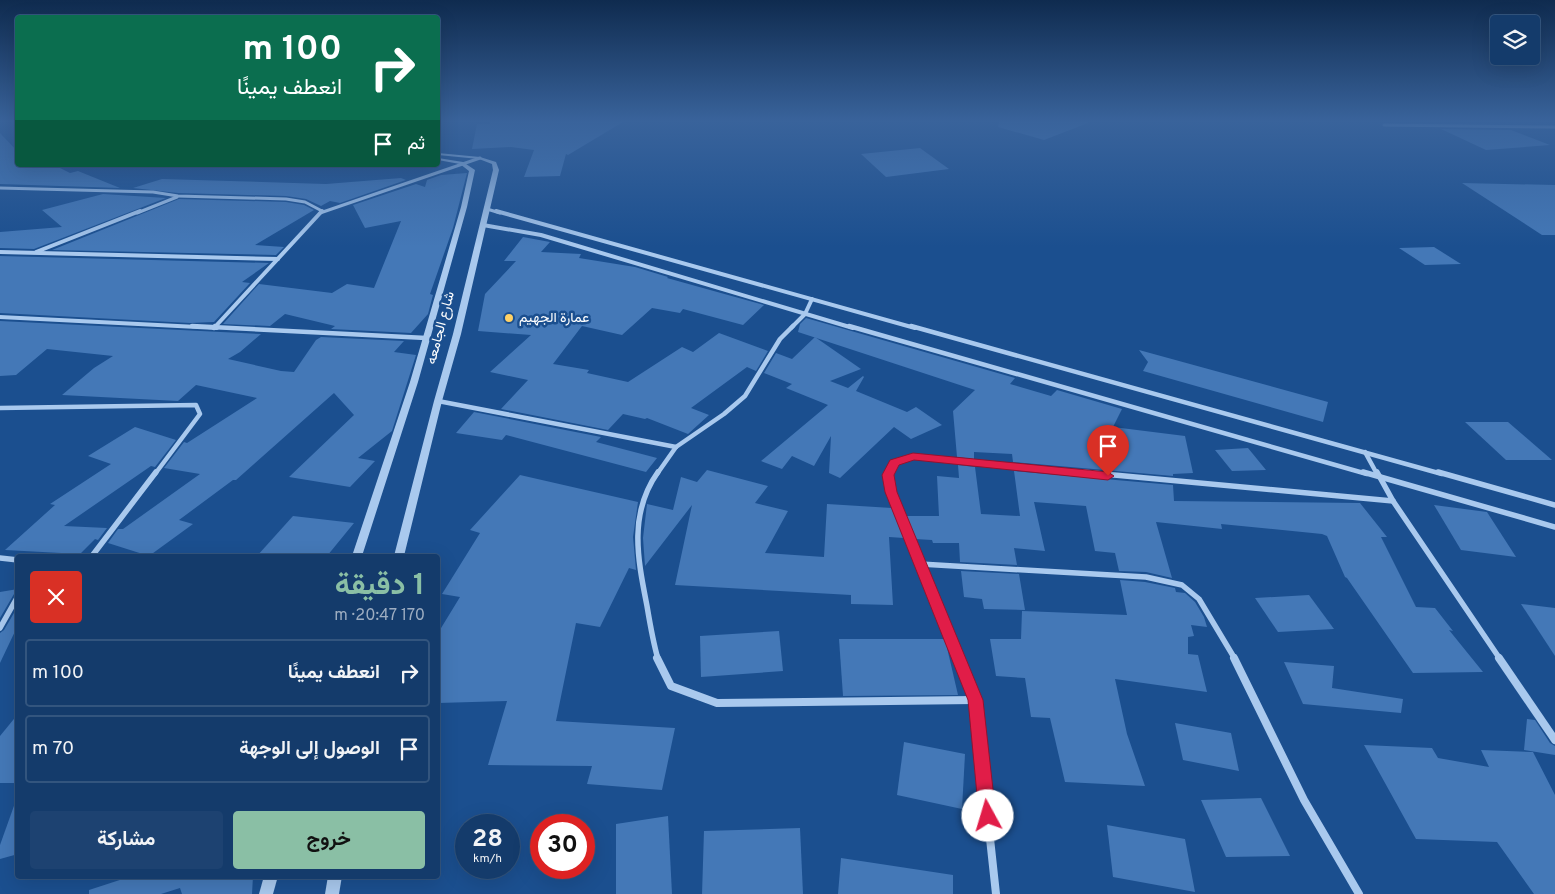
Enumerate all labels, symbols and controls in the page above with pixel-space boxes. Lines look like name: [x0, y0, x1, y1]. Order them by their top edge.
map controls: [1490, 15, 1540, 65]
button: layers: [1490, 15, 1540, 65]
text: 100 m: [242, 28, 342, 72]
icon: right: [360, 35, 425, 100]
text: انعطف يمينًا: [237, 75, 342, 102]
icon: arrive: [369, 130, 397, 158]
text: ثم: [407, 132, 425, 156]
street label: شارع الجامعه: [423, 290, 460, 367]
place label: عمارة الجهيم: [519, 310, 589, 327]
marker: عمارة الجهيم: [503, 312, 515, 324]
pin: [1087, 425, 1129, 476]
icon: arrive: [1094, 432, 1122, 460]
text: 1 دقيقة: [335, 568, 425, 605]
button: close: [30, 571, 82, 623]
text: 170 m · 20:47: [334, 606, 425, 626]
icon: right: [395, 659, 423, 687]
text: 100 m: [32, 661, 84, 685]
text: انعطف يمينًا: [288, 661, 380, 685]
icon: arrive: [395, 735, 423, 763]
text: 70 m: [32, 737, 74, 761]
text: الوصول إلى الوجهة: [239, 737, 380, 761]
position arrow: [961, 789, 1013, 841]
button: مشاركة: [30, 811, 223, 869]
button: خروج: [233, 811, 425, 869]
speed limit sign: 30: [530, 814, 595, 879]
text: 28: [472, 824, 503, 856]
text: km/h: [473, 851, 502, 867]

